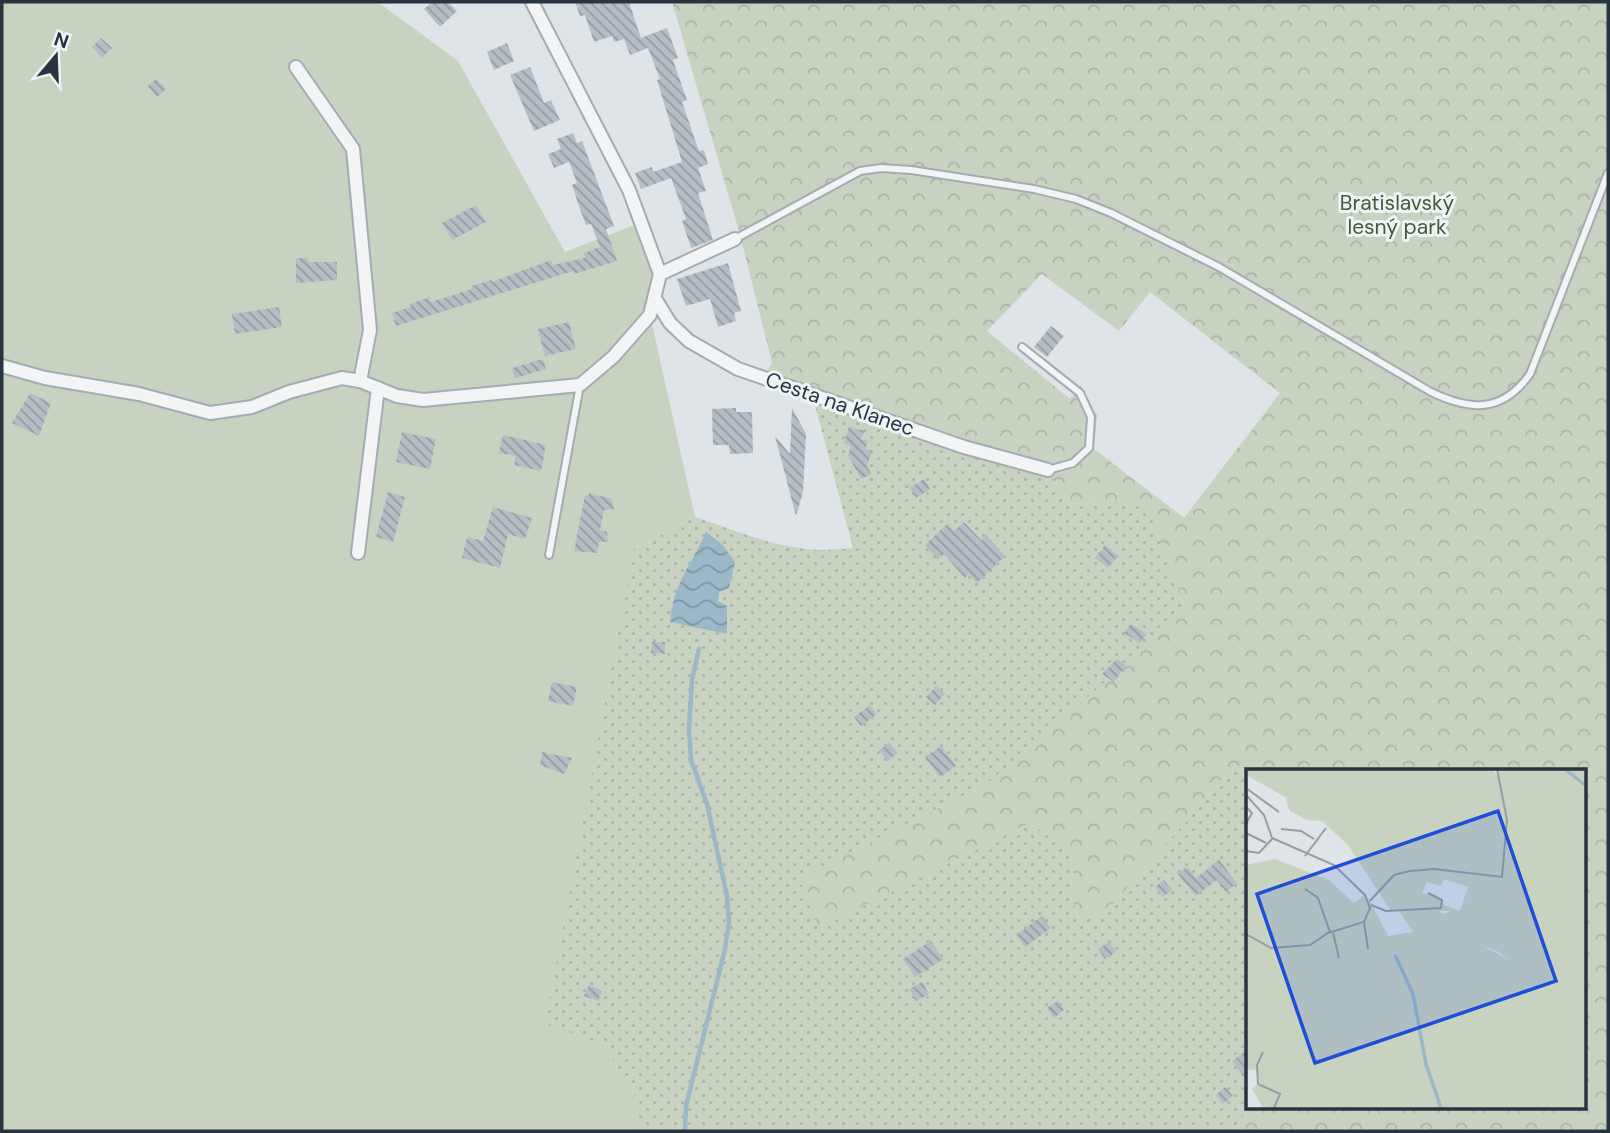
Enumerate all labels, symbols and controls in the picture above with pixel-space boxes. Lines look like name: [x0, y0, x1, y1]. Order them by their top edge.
north arrow: [21, 21, 91, 91]
text: N: [51, 26, 72, 54]
park label: Bratislavský lesný park: [1340, 189, 1455, 241]
street label: Cesta na Klanec: [762, 365, 918, 443]
inset map: [1246, 769, 1586, 1108]

